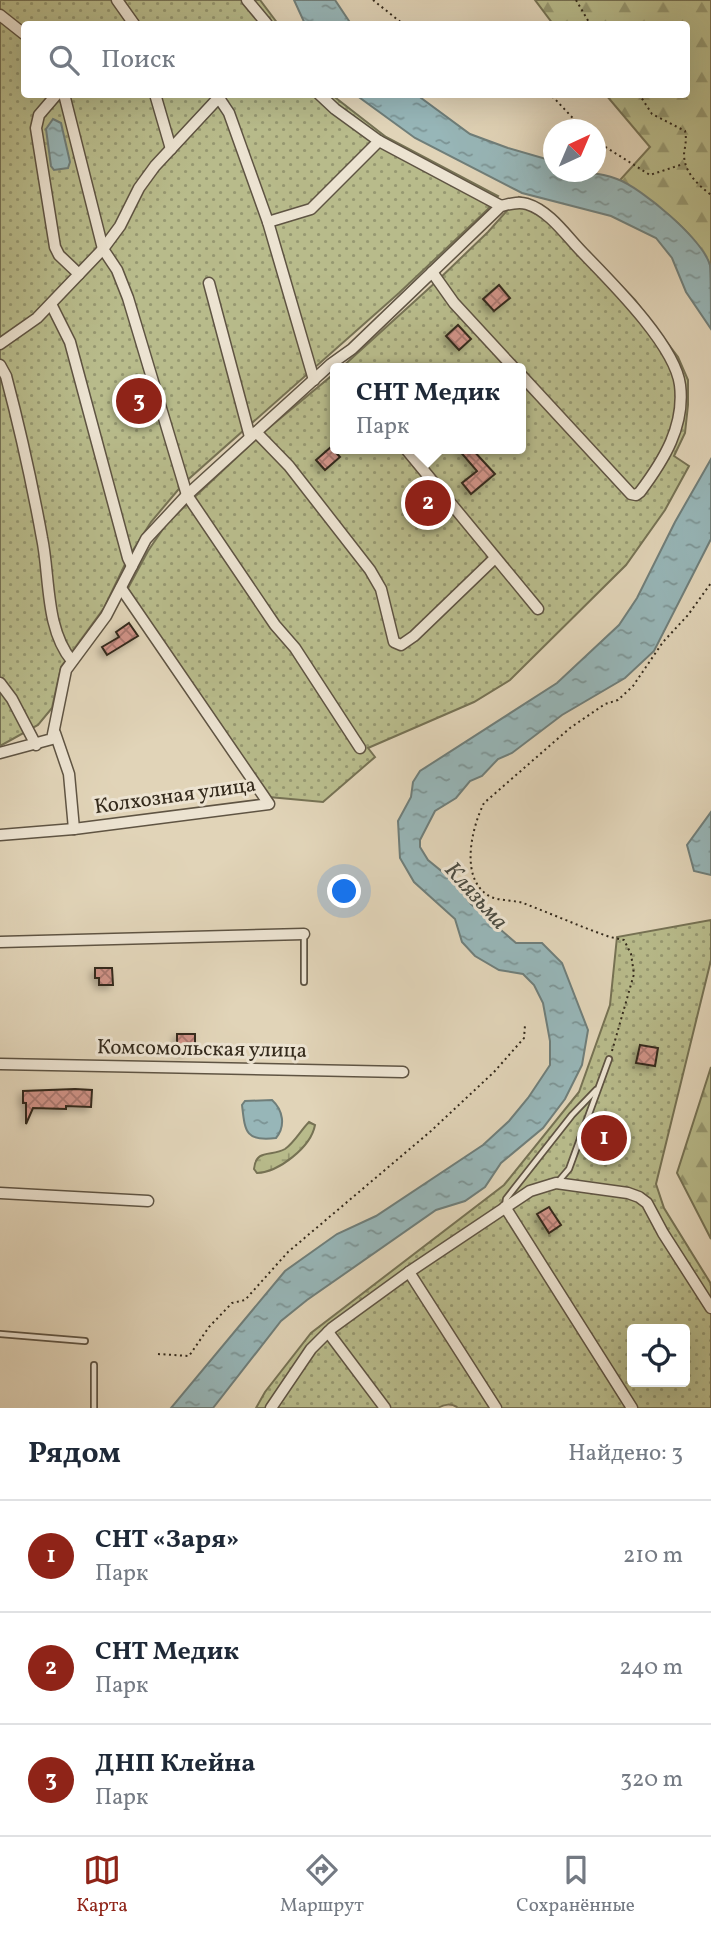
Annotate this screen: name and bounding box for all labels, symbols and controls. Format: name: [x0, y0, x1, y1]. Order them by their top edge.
search box: [21, 21, 690, 98]
icon: search: [45, 41, 83, 79]
text: Поиск: [101, 42, 175, 78]
north arrow: [543, 119, 606, 182]
popup: [330, 363, 526, 454]
pin: 3: [116, 375, 162, 427]
text: СНТ Медик: [356, 375, 500, 411]
text: Парк: [356, 411, 409, 443]
pin: 2: [405, 477, 451, 529]
street label: Колхозная улица: [92, 771, 258, 822]
water label: Клязьма: [436, 855, 515, 937]
your location: [327, 874, 361, 908]
street label: Комсомольская улица: [97, 1033, 307, 1066]
pin: 1: [581, 1112, 627, 1164]
map controls: [627, 1324, 690, 1387]
button: locate: [627, 1324, 690, 1387]
text: Рядом: [28, 1433, 121, 1475]
text: Найдено: 3: [568, 1438, 683, 1470]
text: СНТ «Заря»: [95, 1522, 239, 1558]
text: 1: [46, 1540, 56, 1572]
text: 210 m: [623, 1540, 683, 1572]
text: Парк: [95, 1558, 148, 1590]
text: СНТ Медик: [95, 1634, 239, 1670]
text: 2: [45, 1652, 57, 1684]
text: 240 m: [619, 1652, 683, 1684]
text: Парк: [95, 1670, 148, 1702]
text: ДНП Клейна: [95, 1746, 255, 1782]
text: 3: [45, 1764, 57, 1796]
text: 320 m: [620, 1764, 683, 1796]
text: Парк: [95, 1782, 148, 1814]
tab: Карта: [76, 1851, 128, 1919]
tab: Маршрут: [280, 1851, 364, 1919]
tab: Сохранённые: [516, 1851, 635, 1919]

